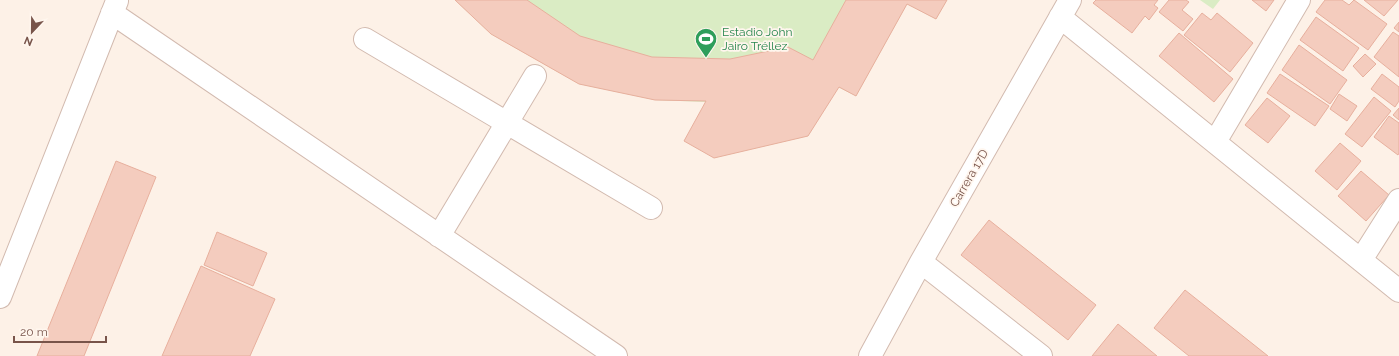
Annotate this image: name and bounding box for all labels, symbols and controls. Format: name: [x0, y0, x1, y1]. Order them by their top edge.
north arrow: [12, 12, 52, 52]
place label: Estadio John Jairo Tréllez: [722, 25, 792, 53]
sports icon: Estadio John Jairo Tréllez: [693, 26, 719, 59]
text: N: [22, 33, 35, 48]
street label: Carrera 17D: [947, 146, 991, 209]
scale bar: [14, 318, 106, 344]
text: 20 m: [20, 325, 48, 339]

